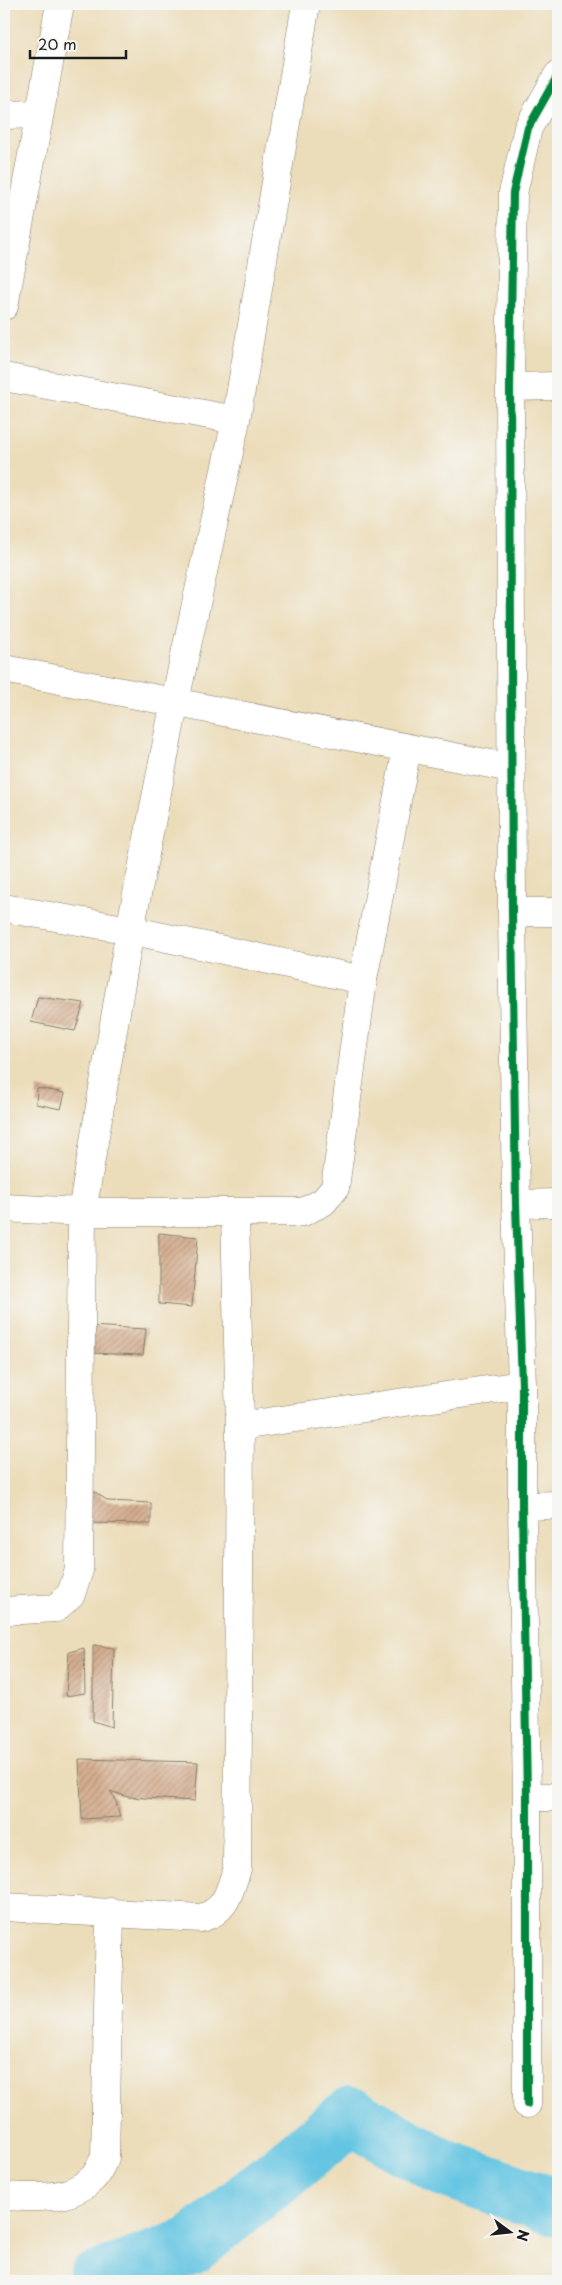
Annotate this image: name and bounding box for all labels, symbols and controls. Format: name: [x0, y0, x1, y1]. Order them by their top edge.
scale bar: [30, 28, 126, 60]
text: 20 m: [38, 32, 77, 55]
north arrow: [484, 2208, 534, 2258]
text: N: [511, 2227, 535, 2244]

